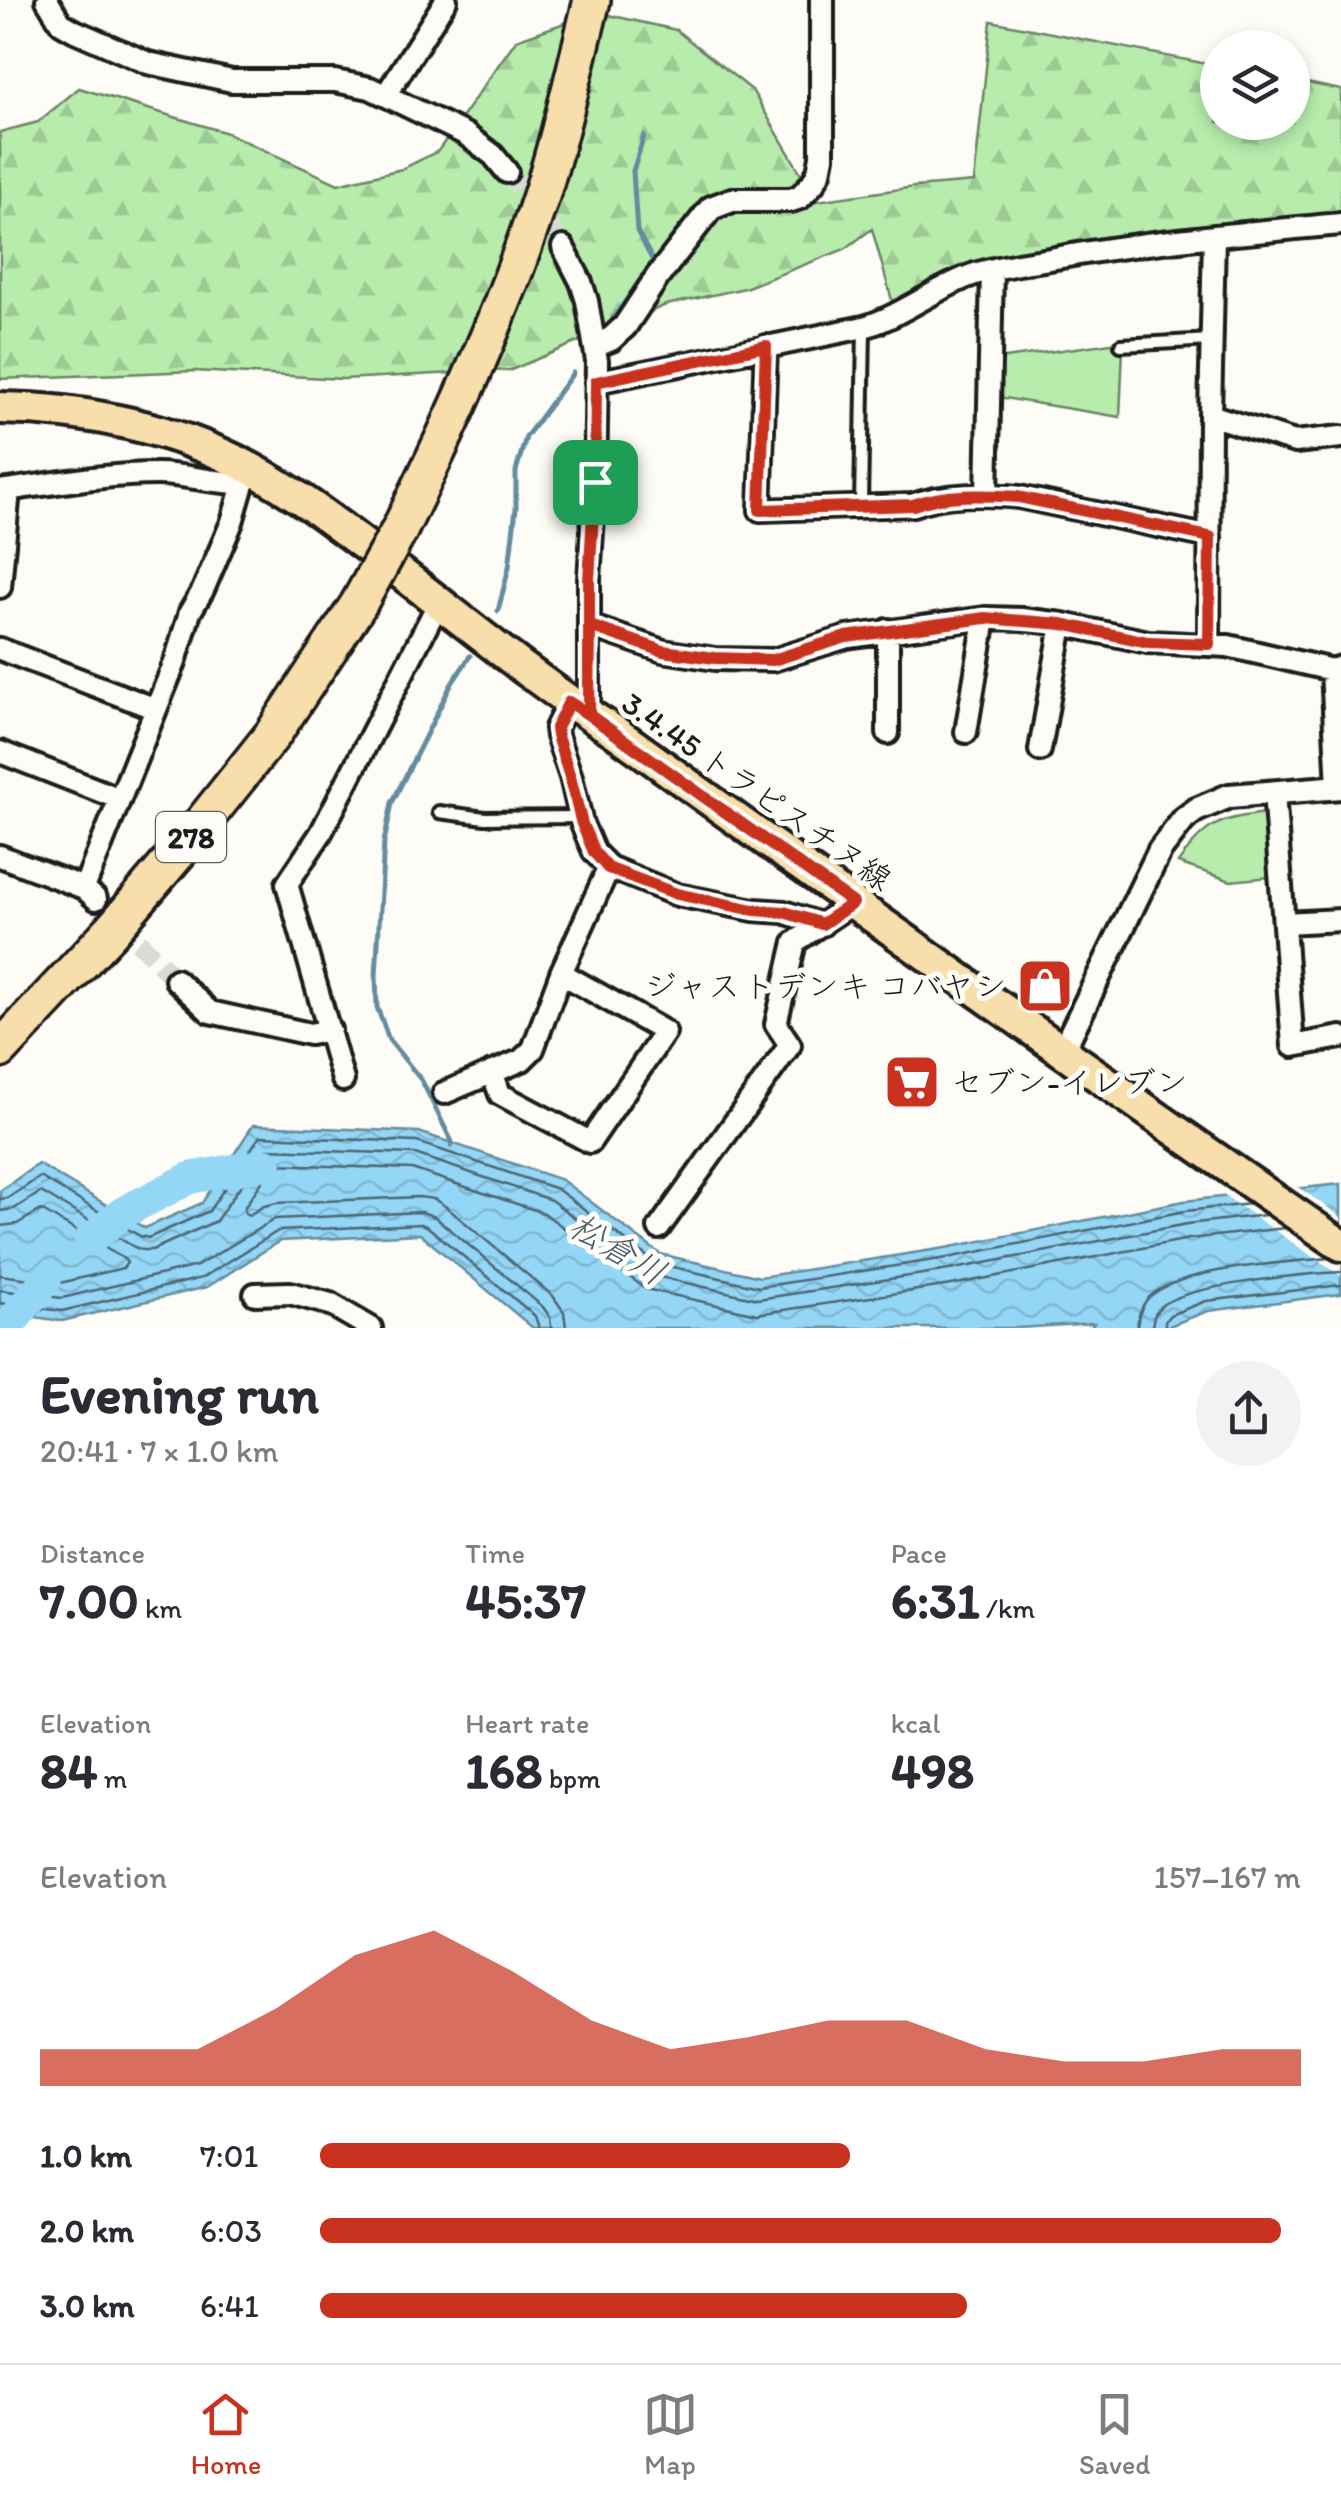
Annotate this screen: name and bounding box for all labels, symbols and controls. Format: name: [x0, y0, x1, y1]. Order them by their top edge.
map controls: [1200, 30, 1310, 140]
button: layers: [1200, 30, 1310, 140]
pin: [553, 440, 638, 525]
icon: arrive: [568, 455, 623, 510]
street label: 3.4.45 トラピスチヌ線: [615, 684, 899, 898]
road number: 278: [156, 812, 226, 862]
shop icon: ジャストデンキ コバヤシ: [1015, 956, 1075, 1016]
place label: ジャストデンキ コバヤシ: [644, 967, 1006, 1005]
supermarket icon: セブン-イレブン: [882, 1052, 942, 1112]
place label: セブン-イレブン: [951, 1063, 1188, 1101]
water label: 松倉川: [562, 1204, 674, 1294]
text: Evening run: [40, 1361, 319, 1427]
button: share: [1196, 1361, 1301, 1466]
text: 20:41 · 7 × 1.0 km: [40, 1432, 278, 1470]
text: Distance: [40, 1536, 145, 1570]
text: Time: [465, 1536, 525, 1570]
text: Pace: [891, 1536, 947, 1570]
text: 7.00: [40, 1570, 139, 1631]
text: 45:37: [465, 1570, 586, 1631]
text: 6:31: [891, 1570, 980, 1631]
text: km: [139, 1591, 182, 1625]
text: /km: [980, 1591, 1035, 1625]
text: Elevation: [40, 1706, 151, 1740]
text: Heart rate: [465, 1706, 589, 1740]
text: kcal: [891, 1706, 940, 1740]
text: 84: [40, 1740, 97, 1801]
text: 168: [465, 1740, 542, 1801]
text: 498: [891, 1740, 974, 1801]
text: m: [97, 1761, 127, 1795]
text: bpm: [542, 1761, 601, 1795]
text: Elevation: [40, 1858, 167, 1896]
text: 157–167 m: [1154, 1858, 1301, 1896]
text: 1.0 km: [40, 2137, 132, 2175]
text: 7:01: [200, 2137, 258, 2175]
text: 2.0 km: [40, 2212, 134, 2250]
text: 6:03: [200, 2212, 262, 2250]
text: 3.0 km: [40, 2287, 135, 2325]
text: 6:41: [200, 2287, 259, 2325]
tab: Home: [191, 2387, 261, 2481]
tab: Map: [643, 2387, 698, 2481]
tab: Saved: [1079, 2387, 1150, 2481]

